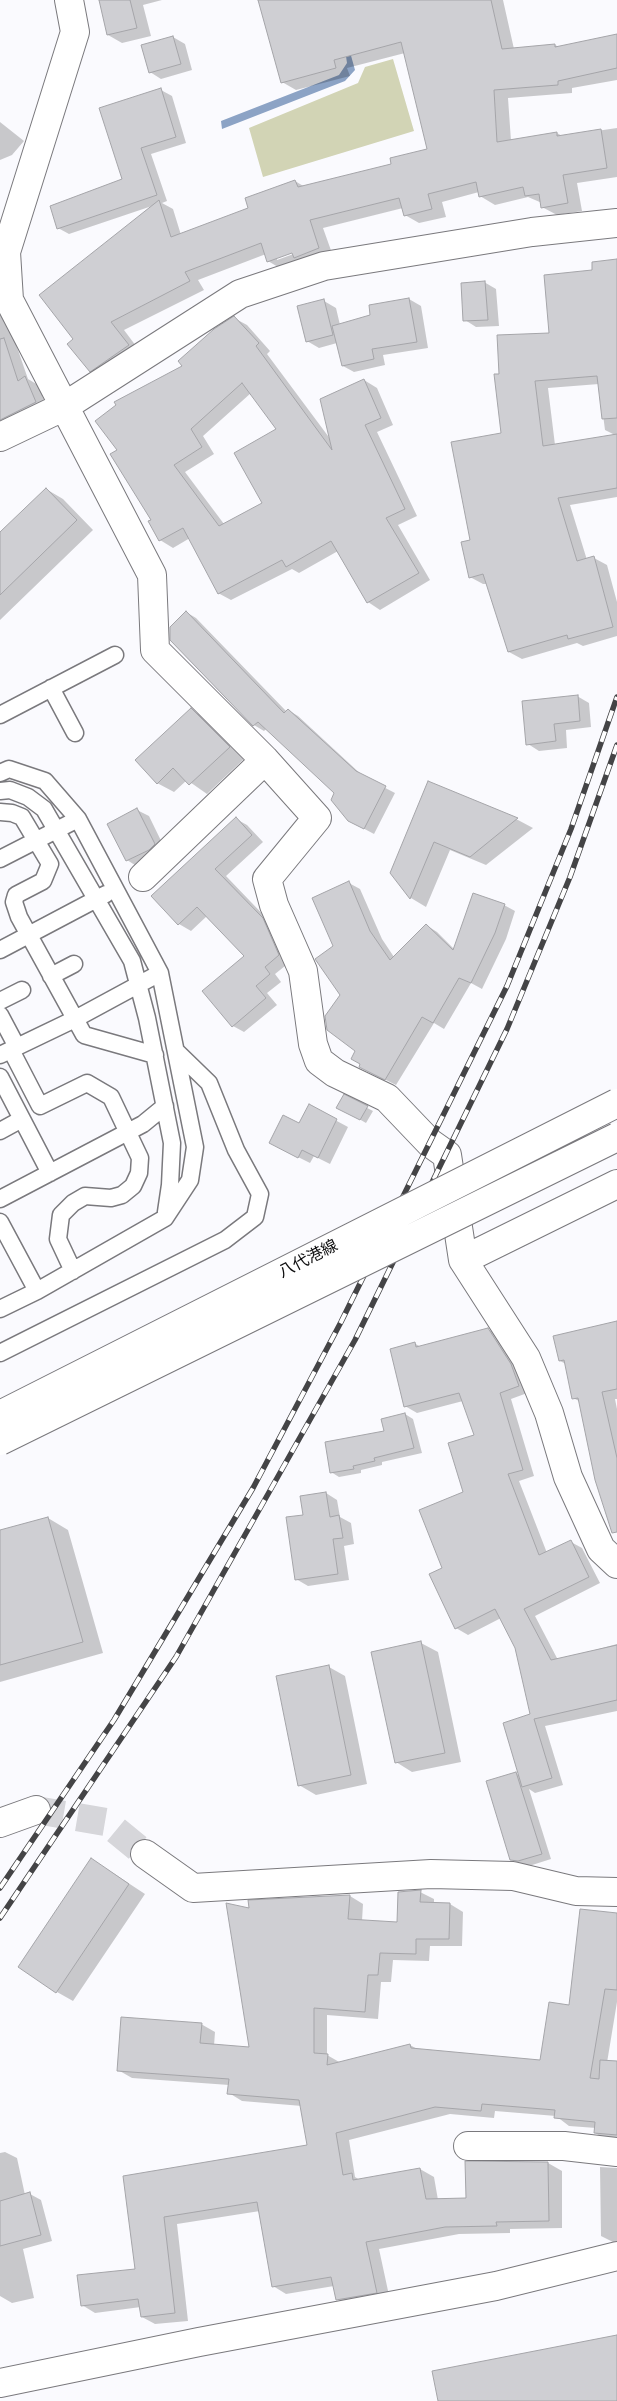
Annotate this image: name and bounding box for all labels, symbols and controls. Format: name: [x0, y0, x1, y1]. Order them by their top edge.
street label: 八代港線: [275, 1236, 341, 1282]

